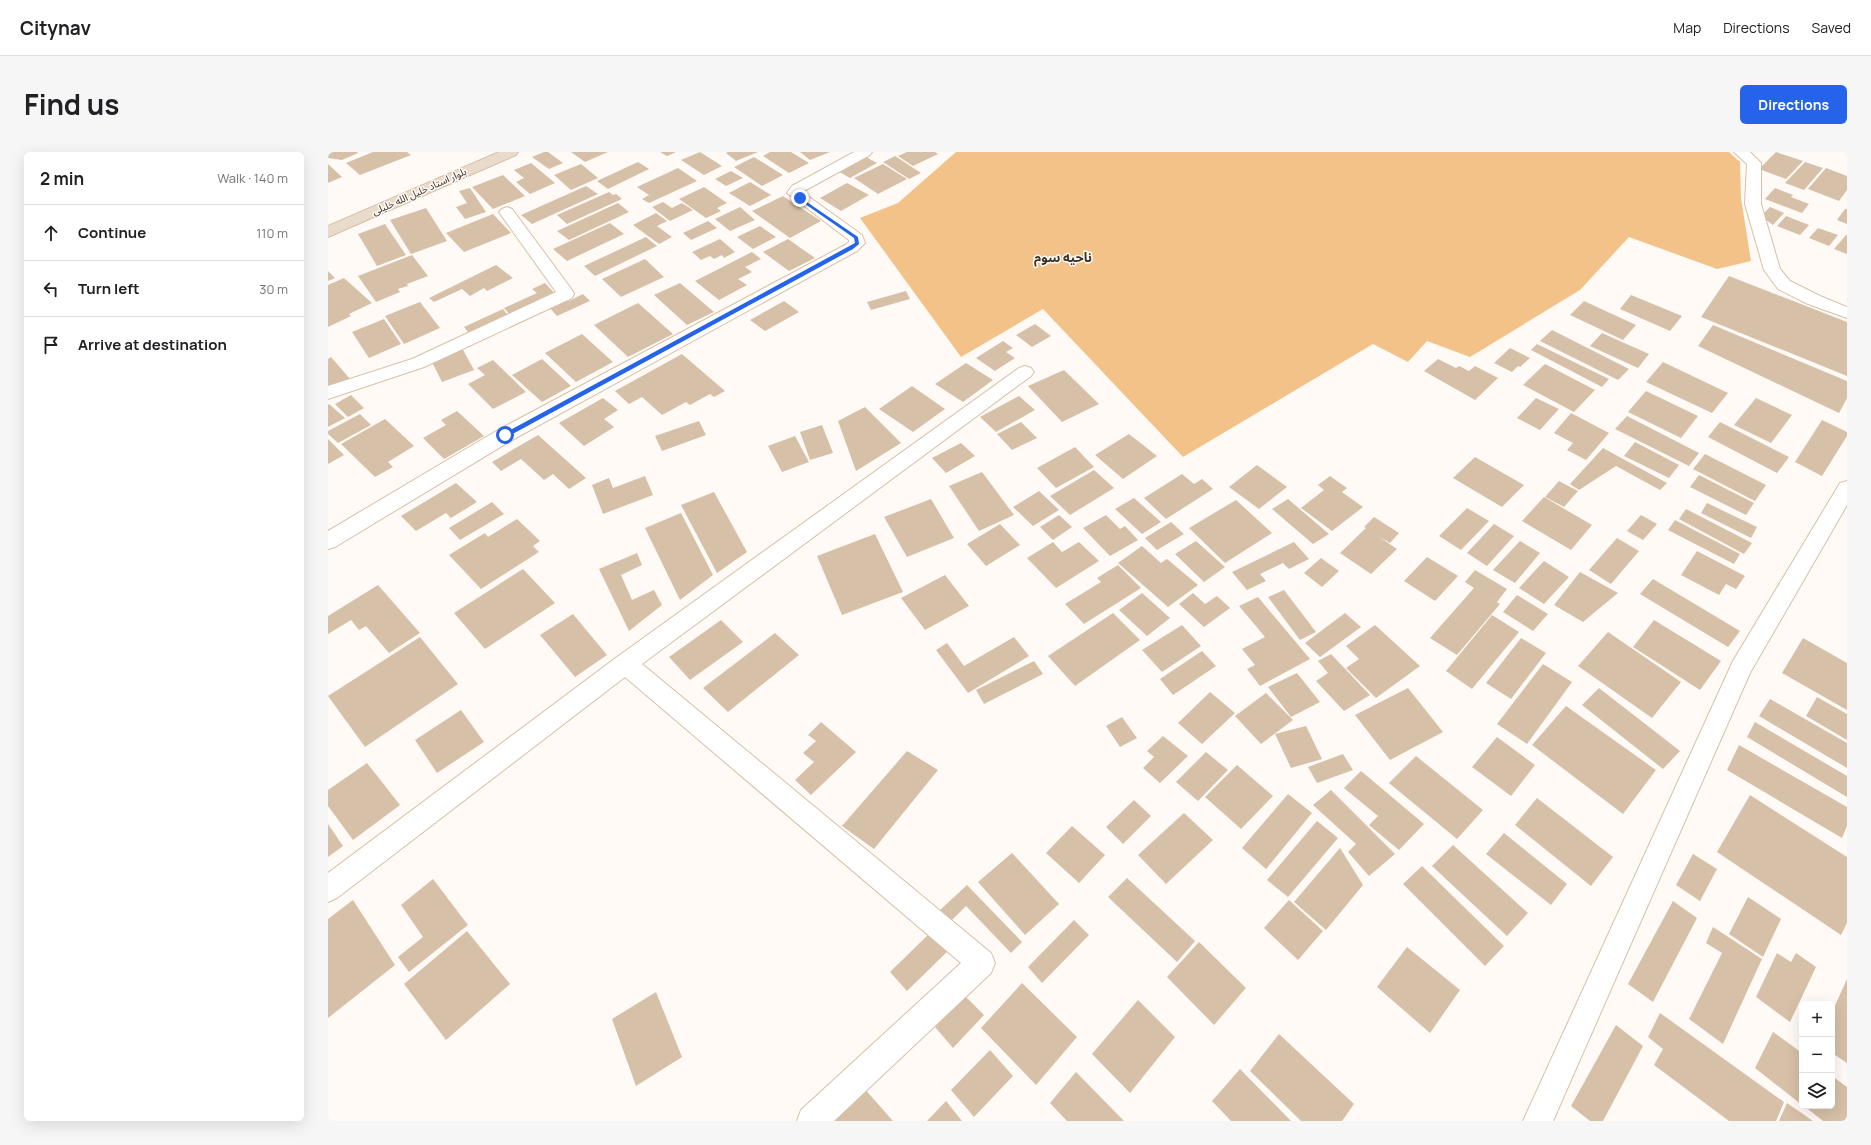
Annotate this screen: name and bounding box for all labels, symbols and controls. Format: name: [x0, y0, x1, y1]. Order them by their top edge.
text: Citynav: [20, 15, 91, 41]
text: Map: [1673, 18, 1701, 37]
text: Directions: [1723, 18, 1790, 37]
text: Saved: [1812, 18, 1851, 37]
text: Find us: [24, 85, 119, 123]
button: Directions: [1740, 85, 1847, 124]
street label: بلوار استاد خلیل الله خلیلی: [370, 164, 469, 218]
text: 2 min: [40, 167, 84, 190]
text: Walk · 140 m: [217, 169, 288, 187]
route end: [791, 189, 809, 207]
icon: ahead: [40, 222, 62, 244]
text: Continue: [78, 222, 146, 243]
text: 110 m: [256, 224, 288, 242]
district label: ناحیه سوم: [1034, 248, 1092, 267]
icon: left: [40, 278, 62, 300]
text: Turn left: [78, 278, 140, 299]
text: 30 m: [259, 280, 288, 298]
icon: arrive: [40, 334, 62, 356]
text: Arrive at destination: [78, 334, 227, 355]
route start: [496, 426, 514, 444]
map controls: [1799, 1001, 1835, 1109]
button: +: [1799, 1001, 1835, 1037]
button: −: [1799, 1037, 1835, 1073]
button: layers: [1799, 1073, 1835, 1109]

